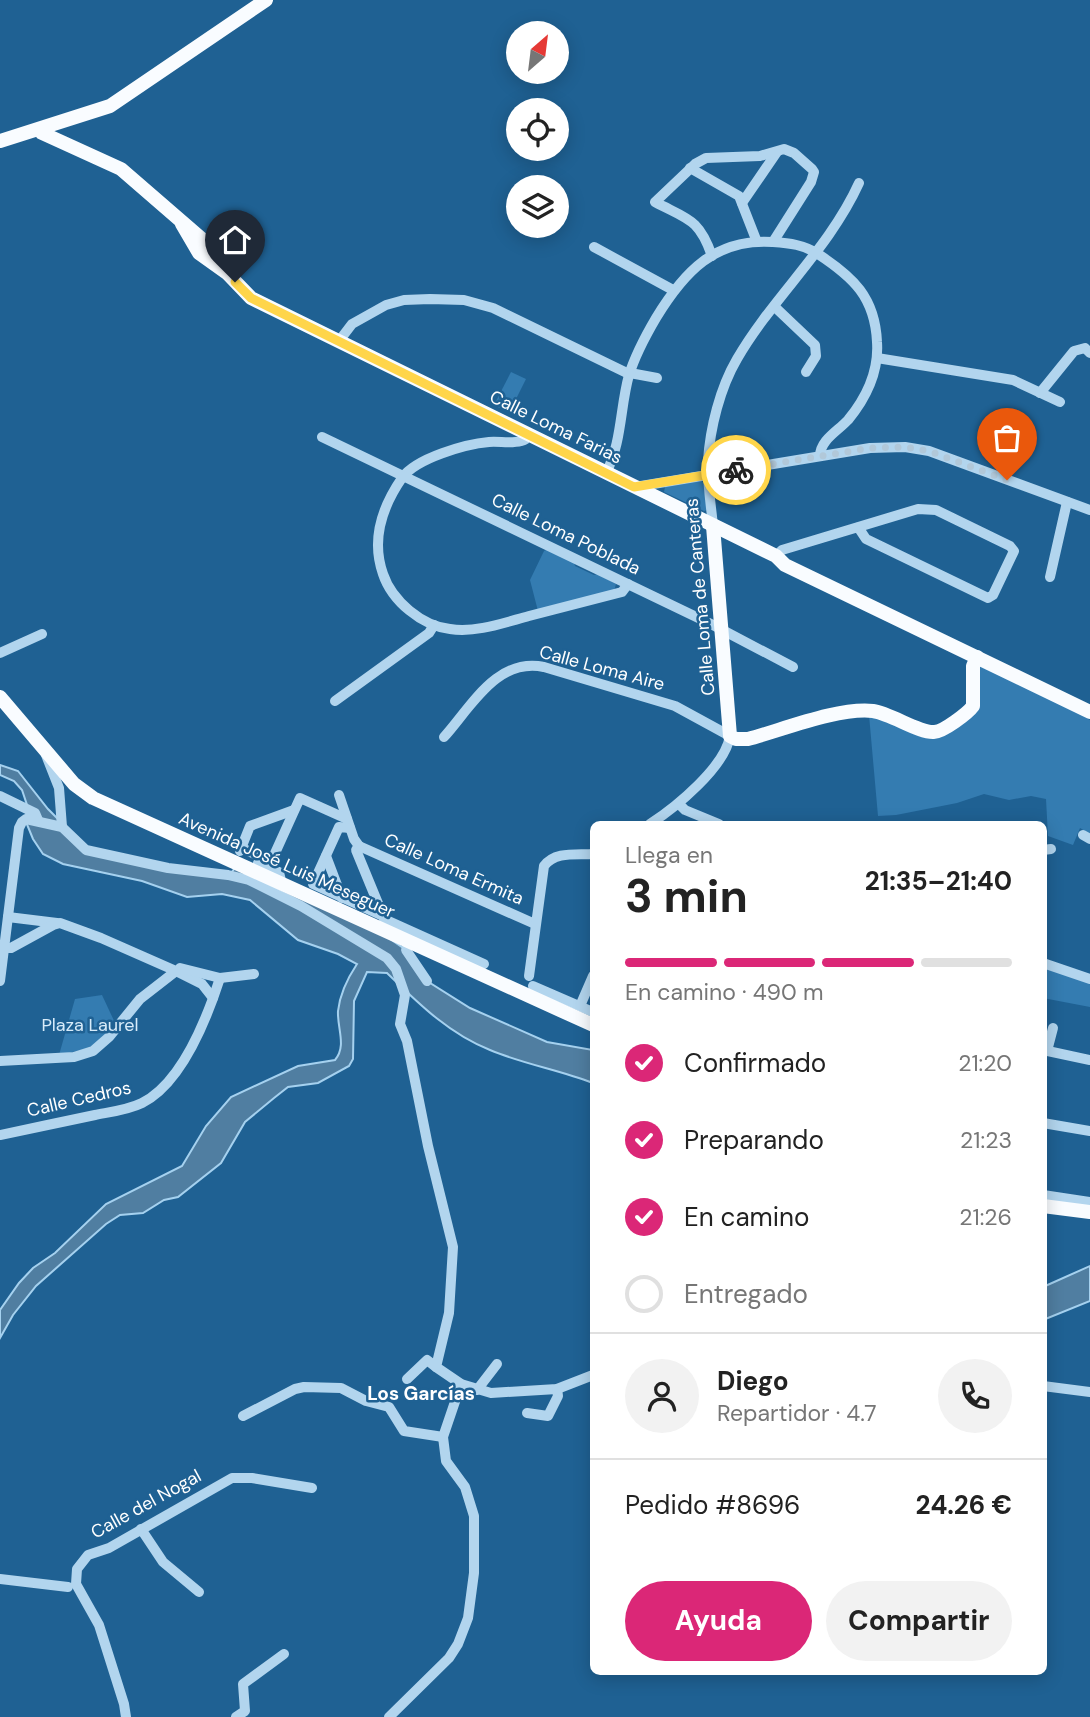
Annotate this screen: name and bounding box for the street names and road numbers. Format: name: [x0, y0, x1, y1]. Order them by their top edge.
street label: Calle Loma Farias: [486, 384, 626, 470]
street label: Calle Loma Poblada: [488, 488, 644, 580]
street label: Calle Loma de Canteras: [679, 497, 721, 697]
street label: Calle Loma Aire: [537, 640, 667, 696]
street label: Avenida José Luis Meseguer: [175, 806, 399, 924]
street label: Calle Loma Ermita: [381, 827, 527, 911]
street label: Calle Cedros: [25, 1075, 133, 1123]
street label: Calle del Nogal: [87, 1464, 205, 1544]

